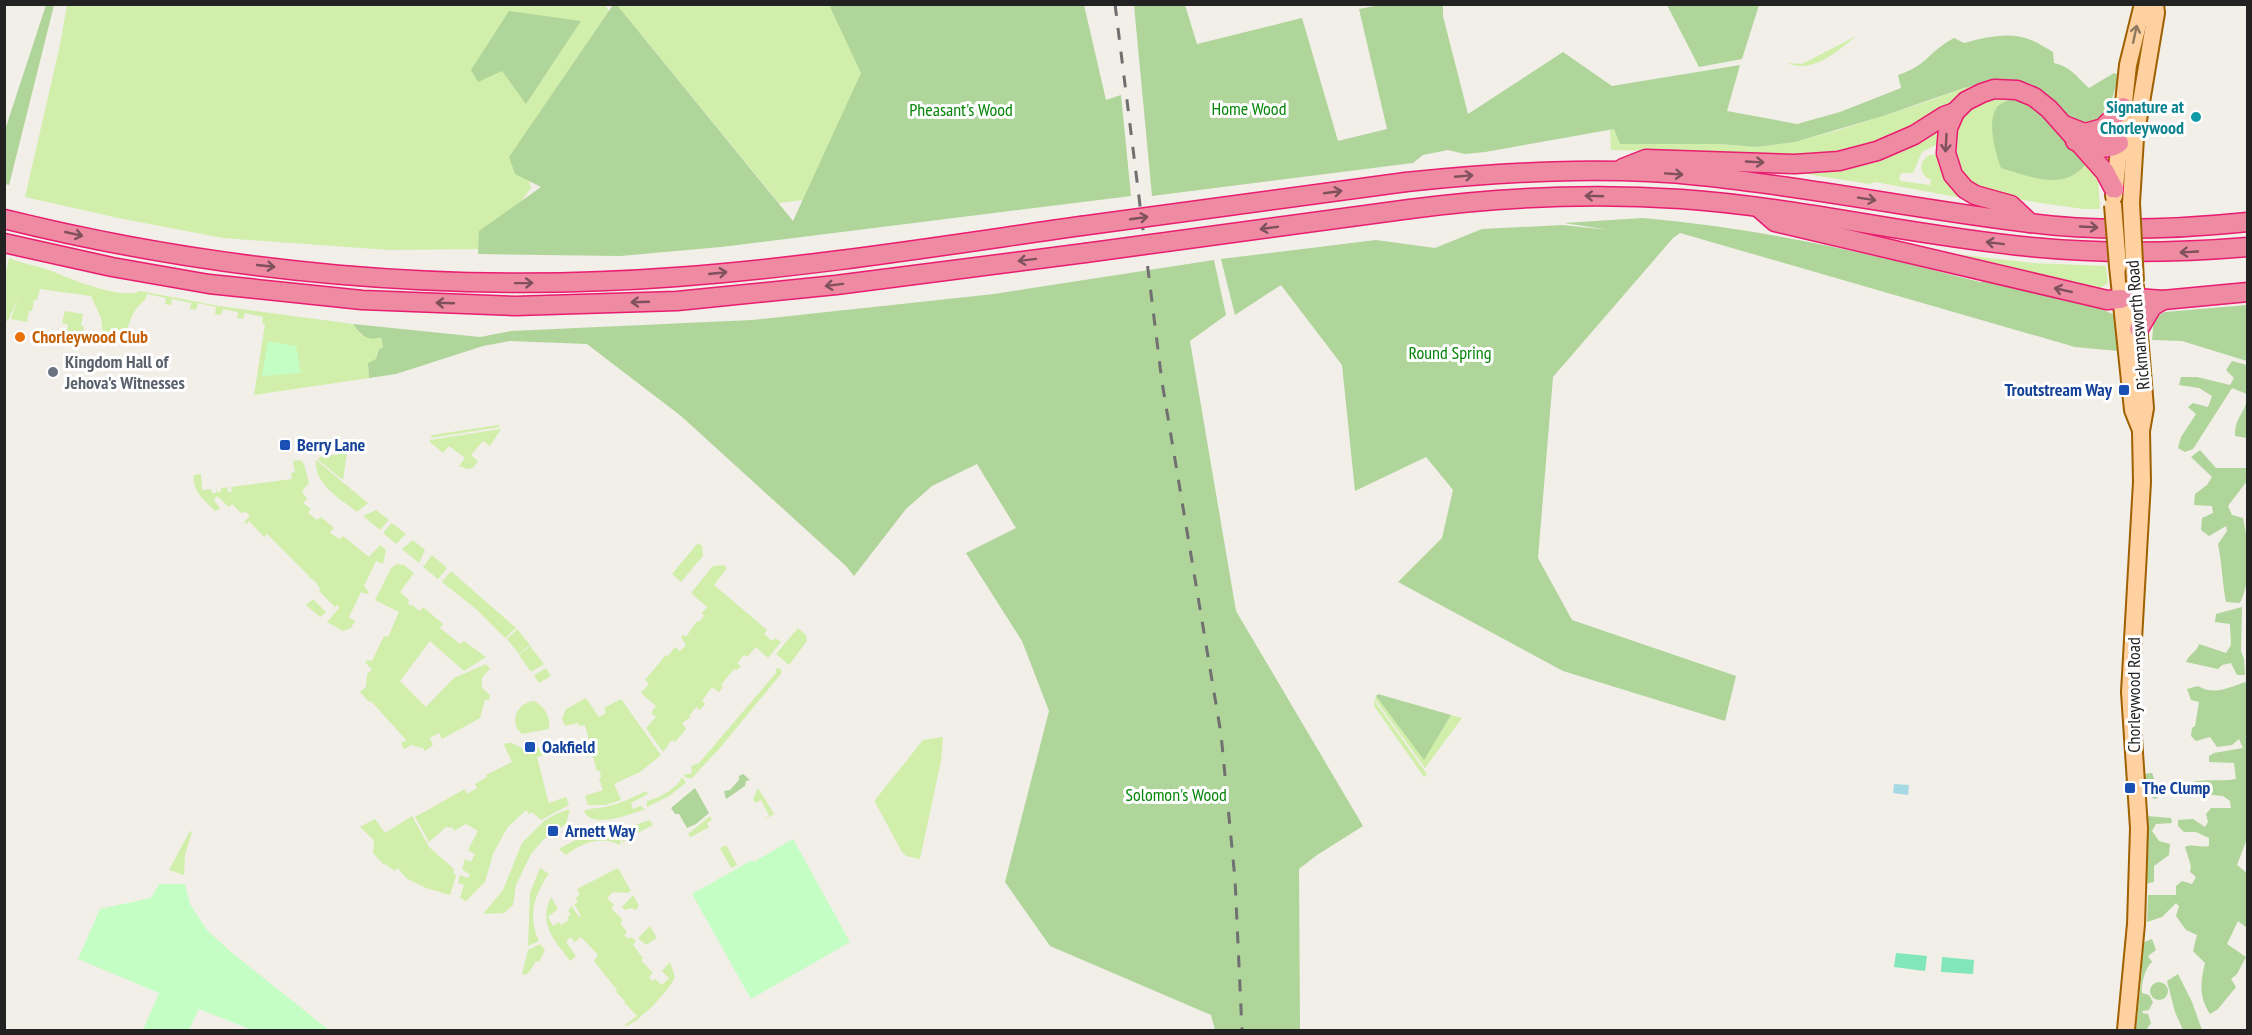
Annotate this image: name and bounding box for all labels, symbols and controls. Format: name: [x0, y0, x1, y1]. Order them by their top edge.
one-way arrow: [2129, 25, 2141, 44]
place label: Signature at Chorleywood: [2100, 95, 2185, 139]
park label: Home Wood: [1212, 97, 1286, 120]
park label: Pheasant's Wood: [909, 98, 1013, 121]
marker: Signature at Chorleywood: [2189, 110, 2203, 124]
one-way arrow: [1941, 133, 1952, 153]
one-way arrow: [1745, 157, 1765, 168]
one-way arrow: [1663, 169, 1683, 180]
one-way arrow: [1454, 170, 1474, 181]
one-way arrow: [1322, 186, 1342, 197]
one-way arrow: [1585, 190, 1605, 201]
one-way arrow: [1857, 194, 1876, 205]
one-way arrow: [1129, 212, 1149, 223]
one-way arrow: [2078, 221, 2098, 232]
one-way arrow: [1259, 223, 1279, 234]
one-way arrow: [64, 229, 83, 241]
one-way arrow: [1985, 237, 2005, 248]
one-way arrow: [2180, 246, 2200, 257]
one-way arrow: [1018, 255, 1038, 266]
street label: Rickmansworth Road: [2120, 259, 2155, 391]
one-way arrow: [256, 261, 276, 272]
one-way arrow: [708, 267, 728, 278]
one-way arrow: [513, 277, 533, 288]
one-way arrow: [824, 280, 844, 291]
one-way arrow: [2054, 283, 2073, 295]
one-way arrow: [630, 297, 650, 308]
one-way arrow: [435, 298, 455, 309]
place label: Chorleywood Club: [32, 325, 148, 348]
marker: Chorleywood Club: [13, 330, 27, 344]
park label: Round Spring: [1408, 341, 1492, 364]
place label: Kingdom Hall of Jehova's Witnesses: [64, 350, 185, 394]
marker: Kingdom Hall of Jehova's Witnesses: [46, 365, 60, 379]
place label: Troutstream Way: [2004, 378, 2113, 401]
marker: Troutstream Way: [2117, 383, 2131, 397]
place label: Berry Lane: [297, 433, 366, 456]
marker: Berry Lane: [278, 438, 292, 452]
street label: Chorleywood Road: [2122, 637, 2145, 753]
place label: Oakfield: [542, 735, 595, 758]
marker: Oakfield: [523, 740, 537, 754]
place label: The Clump: [2142, 776, 2210, 799]
marker: The Clump: [2123, 781, 2137, 795]
park label: Solomon's Wood: [1125, 783, 1227, 806]
place label: Arnett Way: [564, 819, 636, 842]
marker: Arnett Way: [546, 824, 560, 838]

